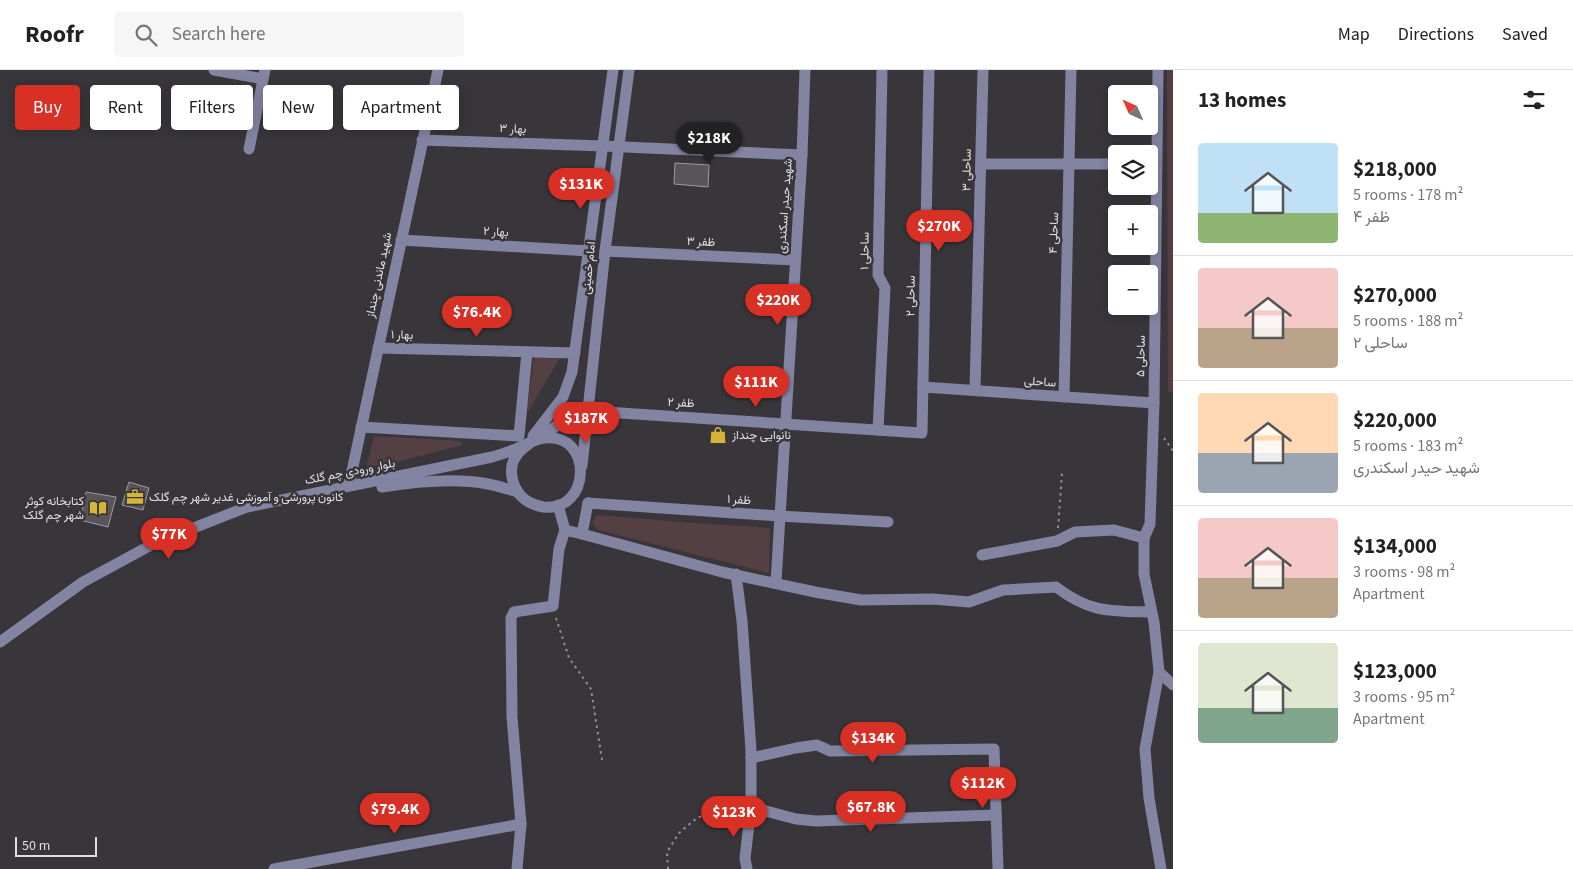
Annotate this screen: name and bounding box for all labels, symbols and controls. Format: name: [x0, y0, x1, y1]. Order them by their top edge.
search box: [114, 12, 464, 57]
text: Roofr: [25, 17, 84, 52]
icon: search: [132, 21, 160, 49]
text: Search here: [172, 21, 265, 48]
text: Map: [1338, 22, 1370, 47]
text: Directions: [1398, 22, 1474, 47]
text: Saved: [1502, 22, 1548, 47]
chip: Buy: [15, 85, 80, 130]
chip: Rent: [90, 85, 161, 130]
chip: Filters: [171, 85, 253, 130]
chip: New: [263, 85, 333, 130]
chip: Apartment: [343, 85, 459, 130]
north arrow: [1108, 85, 1158, 135]
map controls: [1108, 85, 1158, 315]
text: 13 homes: [1198, 85, 1286, 115]
icon: filters: [1520, 86, 1548, 114]
street label: بهار ۳: [499, 120, 527, 138]
pin: $218K: [674, 122, 744, 164]
text: $218K: [687, 127, 731, 149]
button: layers: [1108, 145, 1158, 195]
street label: ساحلی ۳: [958, 149, 976, 191]
text: $218,000: [1353, 154, 1437, 184]
street label: شهید حیدر اسکندری: [773, 158, 797, 254]
icon: home: [1238, 163, 1298, 223]
pin: $131K: [546, 168, 616, 210]
text: $131K: [559, 173, 603, 195]
text: 5 rooms · 178 m²: [1353, 184, 1463, 206]
button: +: [1108, 205, 1158, 255]
text: ظفر ۴: [1353, 206, 1390, 228]
pin: $270K: [904, 210, 974, 252]
street label: ساحلی ۴: [1045, 212, 1063, 254]
text: $270K: [917, 215, 961, 237]
street label: بهار ۲: [483, 223, 509, 241]
street label: شهید ماندنی چنداز: [361, 231, 396, 320]
street label: ساحلی ۱: [856, 232, 874, 270]
street label: ظفر ۳: [686, 233, 716, 251]
street label: امام خمینی: [578, 241, 600, 295]
button: −: [1108, 265, 1158, 315]
street label: ساحلی ۲: [902, 275, 920, 317]
text: $270,000: [1353, 280, 1437, 310]
pin: $220K: [743, 284, 813, 326]
icon: home: [1238, 288, 1298, 348]
text: $220K: [756, 289, 800, 311]
pin: $76.4K: [436, 296, 518, 338]
text: $76.4K: [453, 301, 501, 323]
text: 5 rooms · 188 m²: [1353, 310, 1463, 332]
street label: بهار ۱: [391, 326, 413, 344]
text: ساحلی ۲: [1353, 332, 1408, 354]
street label: ساحلی ۵: [1132, 335, 1150, 377]
pin: $111K: [721, 366, 791, 408]
text: $111K: [734, 371, 778, 393]
street label: ساحلی: [1023, 372, 1057, 392]
street label: ظفر ۲: [667, 394, 695, 412]
pin: $187K: [551, 402, 621, 444]
text: $220,000: [1353, 405, 1437, 435]
text: $187K: [564, 407, 608, 429]
icon: home: [1238, 413, 1298, 473]
shop icon: نانوایی چنداز: [708, 425, 728, 445]
place label: نانوایی چنداز: [731, 427, 791, 444]
text: 5 rooms · 183 m²: [1353, 435, 1463, 457]
street label: بلوار ورودی چم گلک: [303, 455, 397, 489]
text: شهید حیدر اسکندری: [1353, 457, 1480, 479]
office icon: کانون پرورشی و آموزشی غدیر شهر چم گلک: [125, 487, 145, 507]
place label: کانون پرورشی و آموزشی غدیر شهر چم گلک: [149, 489, 343, 506]
street label: ظفر ۱: [726, 491, 752, 509]
place label: کتابخانه کوثر شهر چم گلک: [23, 493, 84, 524]
library icon: کتابخانه کوثر شهر چم گلک: [88, 498, 108, 518]
pin: $77K: [139, 518, 199, 560]
text: $77K: [151, 523, 187, 545]
text: $134,000: [1353, 531, 1437, 561]
icon: home: [1238, 538, 1298, 598]
text: 3 rooms · 98 m²: [1353, 561, 1455, 583]
text: Apartment: [1353, 583, 1425, 605]
text: $123,000: [1353, 656, 1437, 686]
icon: home: [1238, 663, 1298, 723]
text: 3 rooms · 95 m²: [1353, 686, 1455, 708]
text: Apartment: [1353, 708, 1425, 730]
pin: $134K: [838, 722, 908, 764]
text: $134K: [851, 727, 895, 749]
pin: $112K: [948, 766, 1018, 809]
text: $112K: [961, 772, 1005, 794]
pin: $67.8K: [830, 790, 912, 833]
pin: $79.4K: [354, 792, 436, 835]
pin: $123K: [699, 796, 769, 838]
text: $67.8K: [847, 796, 895, 818]
text: $79.4K: [371, 798, 419, 820]
text: $123K: [712, 801, 756, 823]
scale bar: [15, 834, 98, 857]
text: 50 m: [22, 836, 50, 856]

